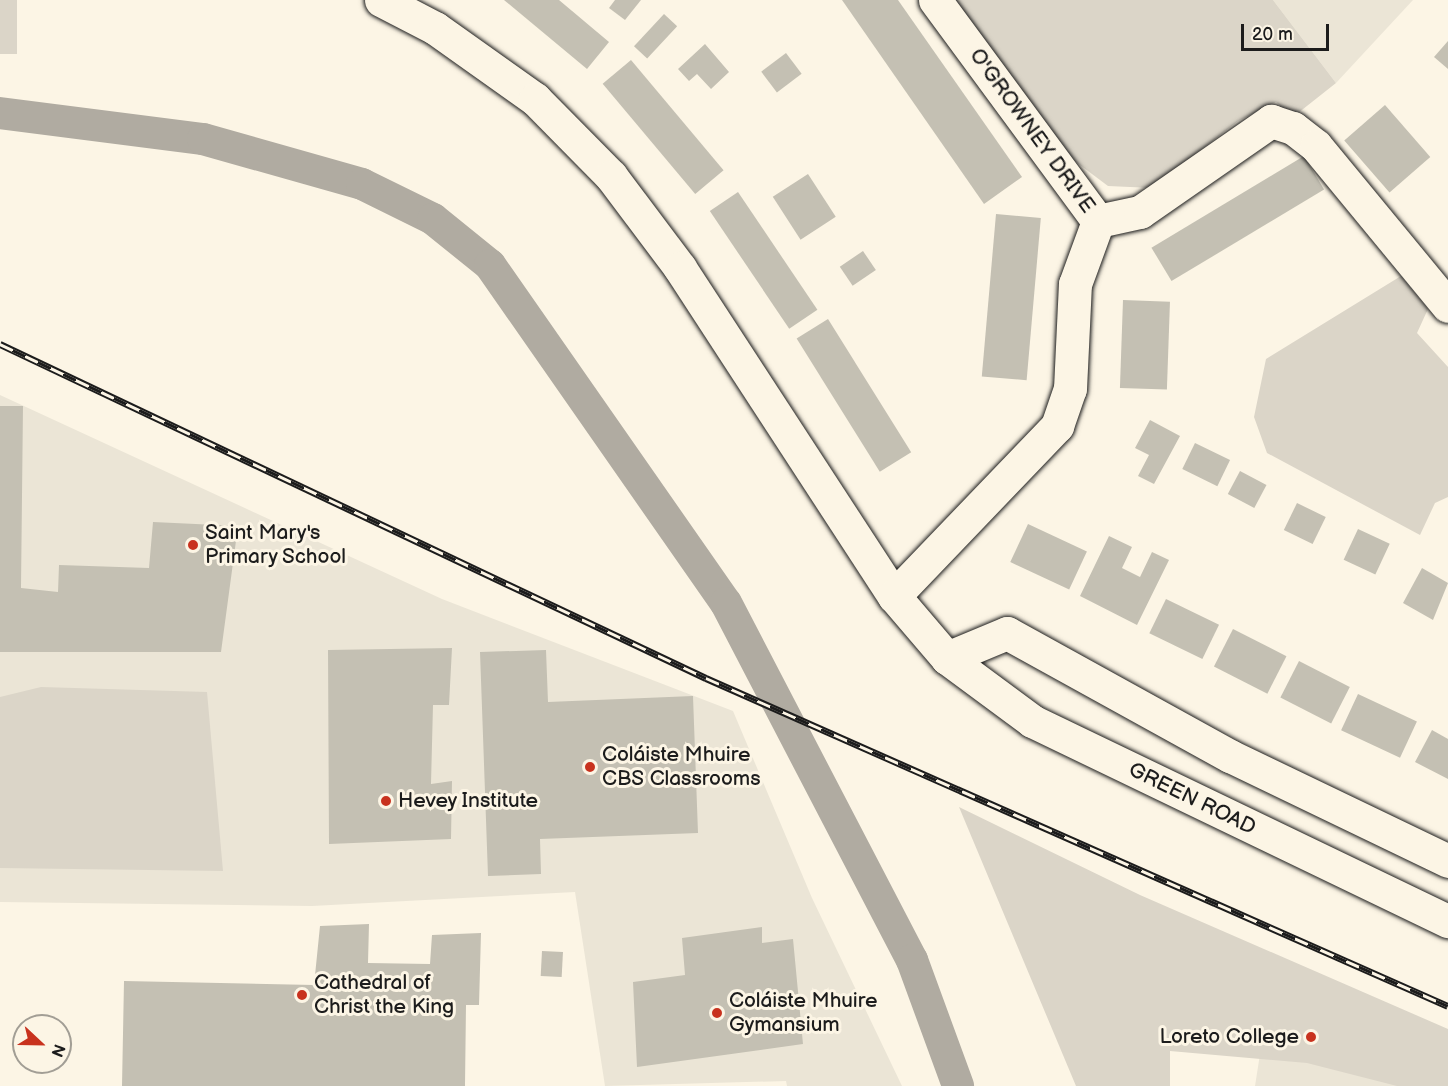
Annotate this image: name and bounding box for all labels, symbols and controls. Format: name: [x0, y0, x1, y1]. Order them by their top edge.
scale bar: [1244, 12, 1332, 50]
text: 20 m: [1252, 24, 1293, 45]
street label: O'GROWNEY DRIVE: [964, 44, 1100, 218]
place label: Saint Mary's Primary School: [205, 520, 348, 570]
marker: Saint Mary's Primary School: [186, 538, 200, 552]
place label: Coláiste Mhuire CBS Classrooms: [602, 742, 761, 792]
street label: GREEN ROAD: [1124, 757, 1260, 841]
marker: Coláiste Mhuire CBS Classrooms: [583, 760, 597, 774]
place label: Hevey Institute: [398, 788, 539, 814]
marker: Hevey Institute: [379, 794, 393, 808]
place label: Cathedral of Christ the King: [314, 970, 454, 1020]
marker: Cathedral of Christ the King: [295, 988, 309, 1002]
place label: Coláiste Mhuire Gymansium: [729, 988, 877, 1038]
marker: Coláiste Mhuire Gymansium: [710, 1006, 724, 1020]
north arrow: [12, 1014, 72, 1074]
place label: Loreto College: [1159, 1024, 1299, 1050]
marker: Loreto College: [1304, 1030, 1318, 1044]
text: N: [46, 1041, 68, 1059]

